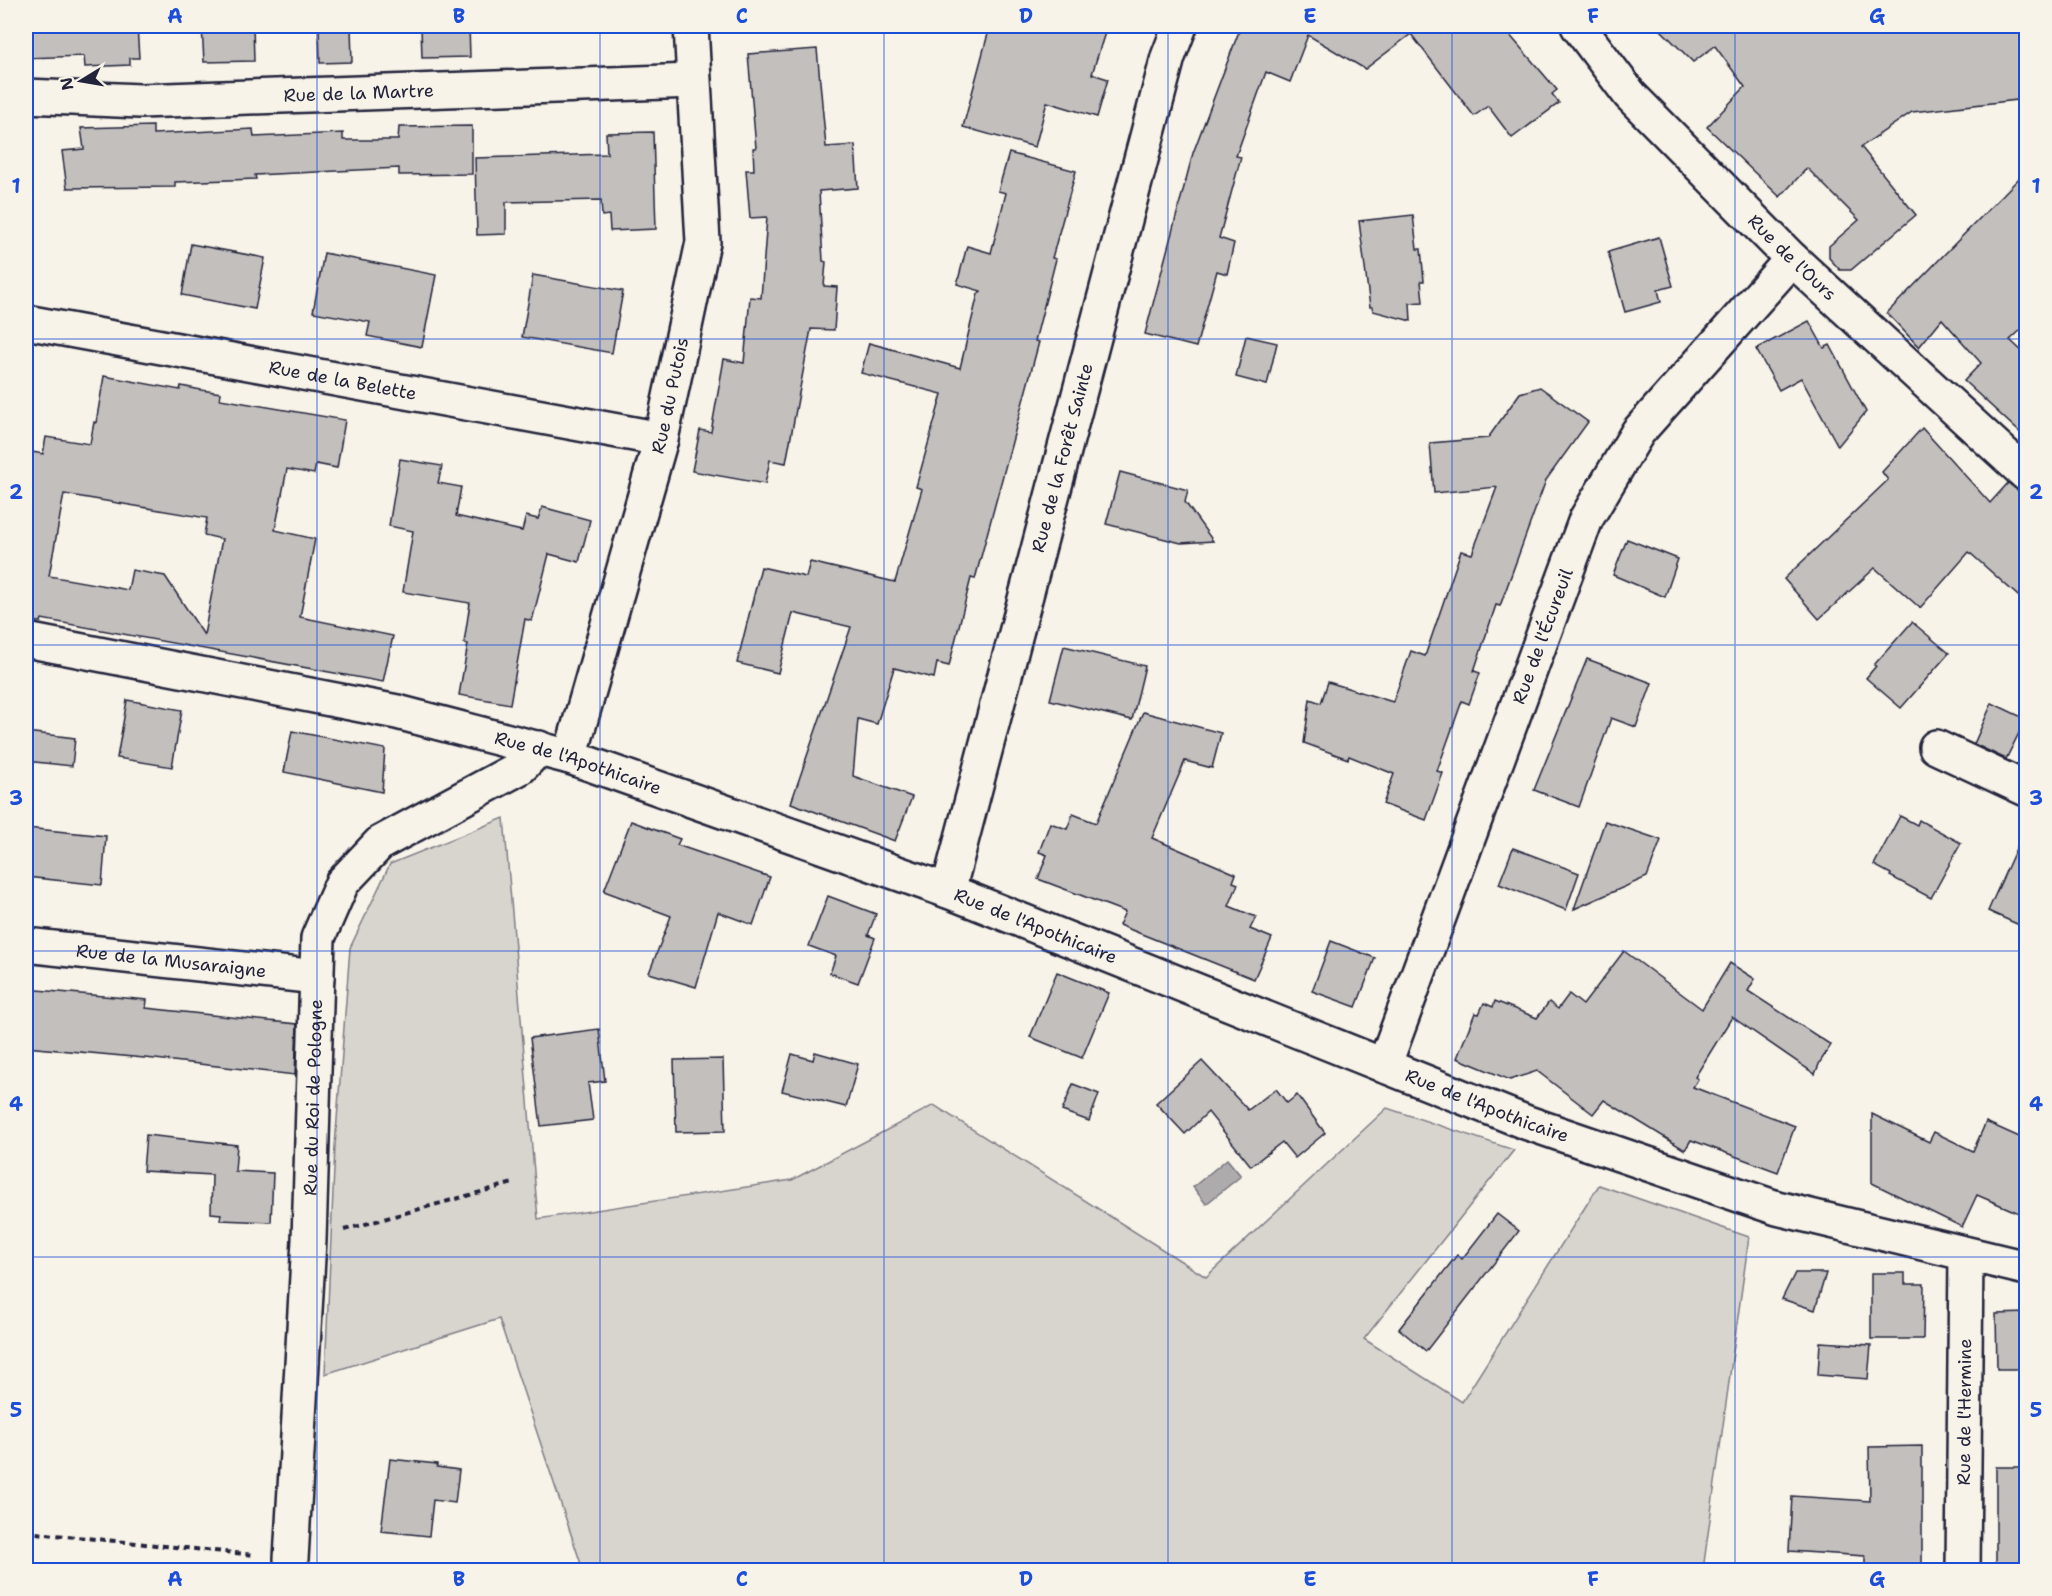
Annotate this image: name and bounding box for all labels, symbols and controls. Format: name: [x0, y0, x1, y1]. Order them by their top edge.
text: A: [167, 3, 183, 29]
text: B: [453, 3, 465, 29]
text: C: [736, 3, 748, 29]
text: D: [1019, 3, 1033, 29]
text: E: [1303, 3, 1317, 29]
text: F: [1587, 3, 1599, 29]
text: G: [1869, 3, 1885, 29]
north arrow: [51, 51, 111, 111]
text: N: [55, 76, 78, 92]
street label: Rue de la Martre: [283, 78, 434, 108]
text: 1: [11, 173, 21, 199]
text: 1: [2031, 173, 2041, 199]
street label: Rue de l'Ours: [1743, 209, 1842, 306]
street label: Rue du Putois: [645, 335, 694, 457]
street label: Rue de la Belette: [267, 355, 418, 406]
street label: Rue de la Forêt Sainte: [1026, 361, 1099, 555]
text: 2: [9, 479, 23, 505]
text: 2: [2029, 479, 2043, 505]
street label: Rue de l'Écureuil: [1507, 565, 1579, 708]
street label: Rue de l'Apothicaire: [492, 726, 665, 800]
text: 3: [9, 785, 23, 811]
text: 3: [2029, 785, 2043, 811]
street label: Rue de l'Apothicaire: [950, 883, 1121, 969]
street label: Rue de la Musaraigne: [75, 939, 268, 983]
street label: Rue du Roi de Pologne: [298, 999, 328, 1196]
street label: Rue de l'Apothicaire: [1402, 1063, 1572, 1148]
text: 4: [9, 1091, 23, 1117]
text: 4: [2029, 1091, 2043, 1117]
street label: Rue de l'Hermine: [1952, 1338, 1977, 1486]
text: 5: [10, 1397, 22, 1423]
text: 5: [2030, 1397, 2042, 1423]
text: A: [167, 1566, 183, 1592]
text: B: [453, 1566, 465, 1592]
text: C: [736, 1566, 748, 1592]
text: D: [1019, 1566, 1033, 1592]
text: E: [1303, 1566, 1317, 1592]
text: F: [1587, 1566, 1599, 1592]
text: G: [1869, 1566, 1885, 1592]

